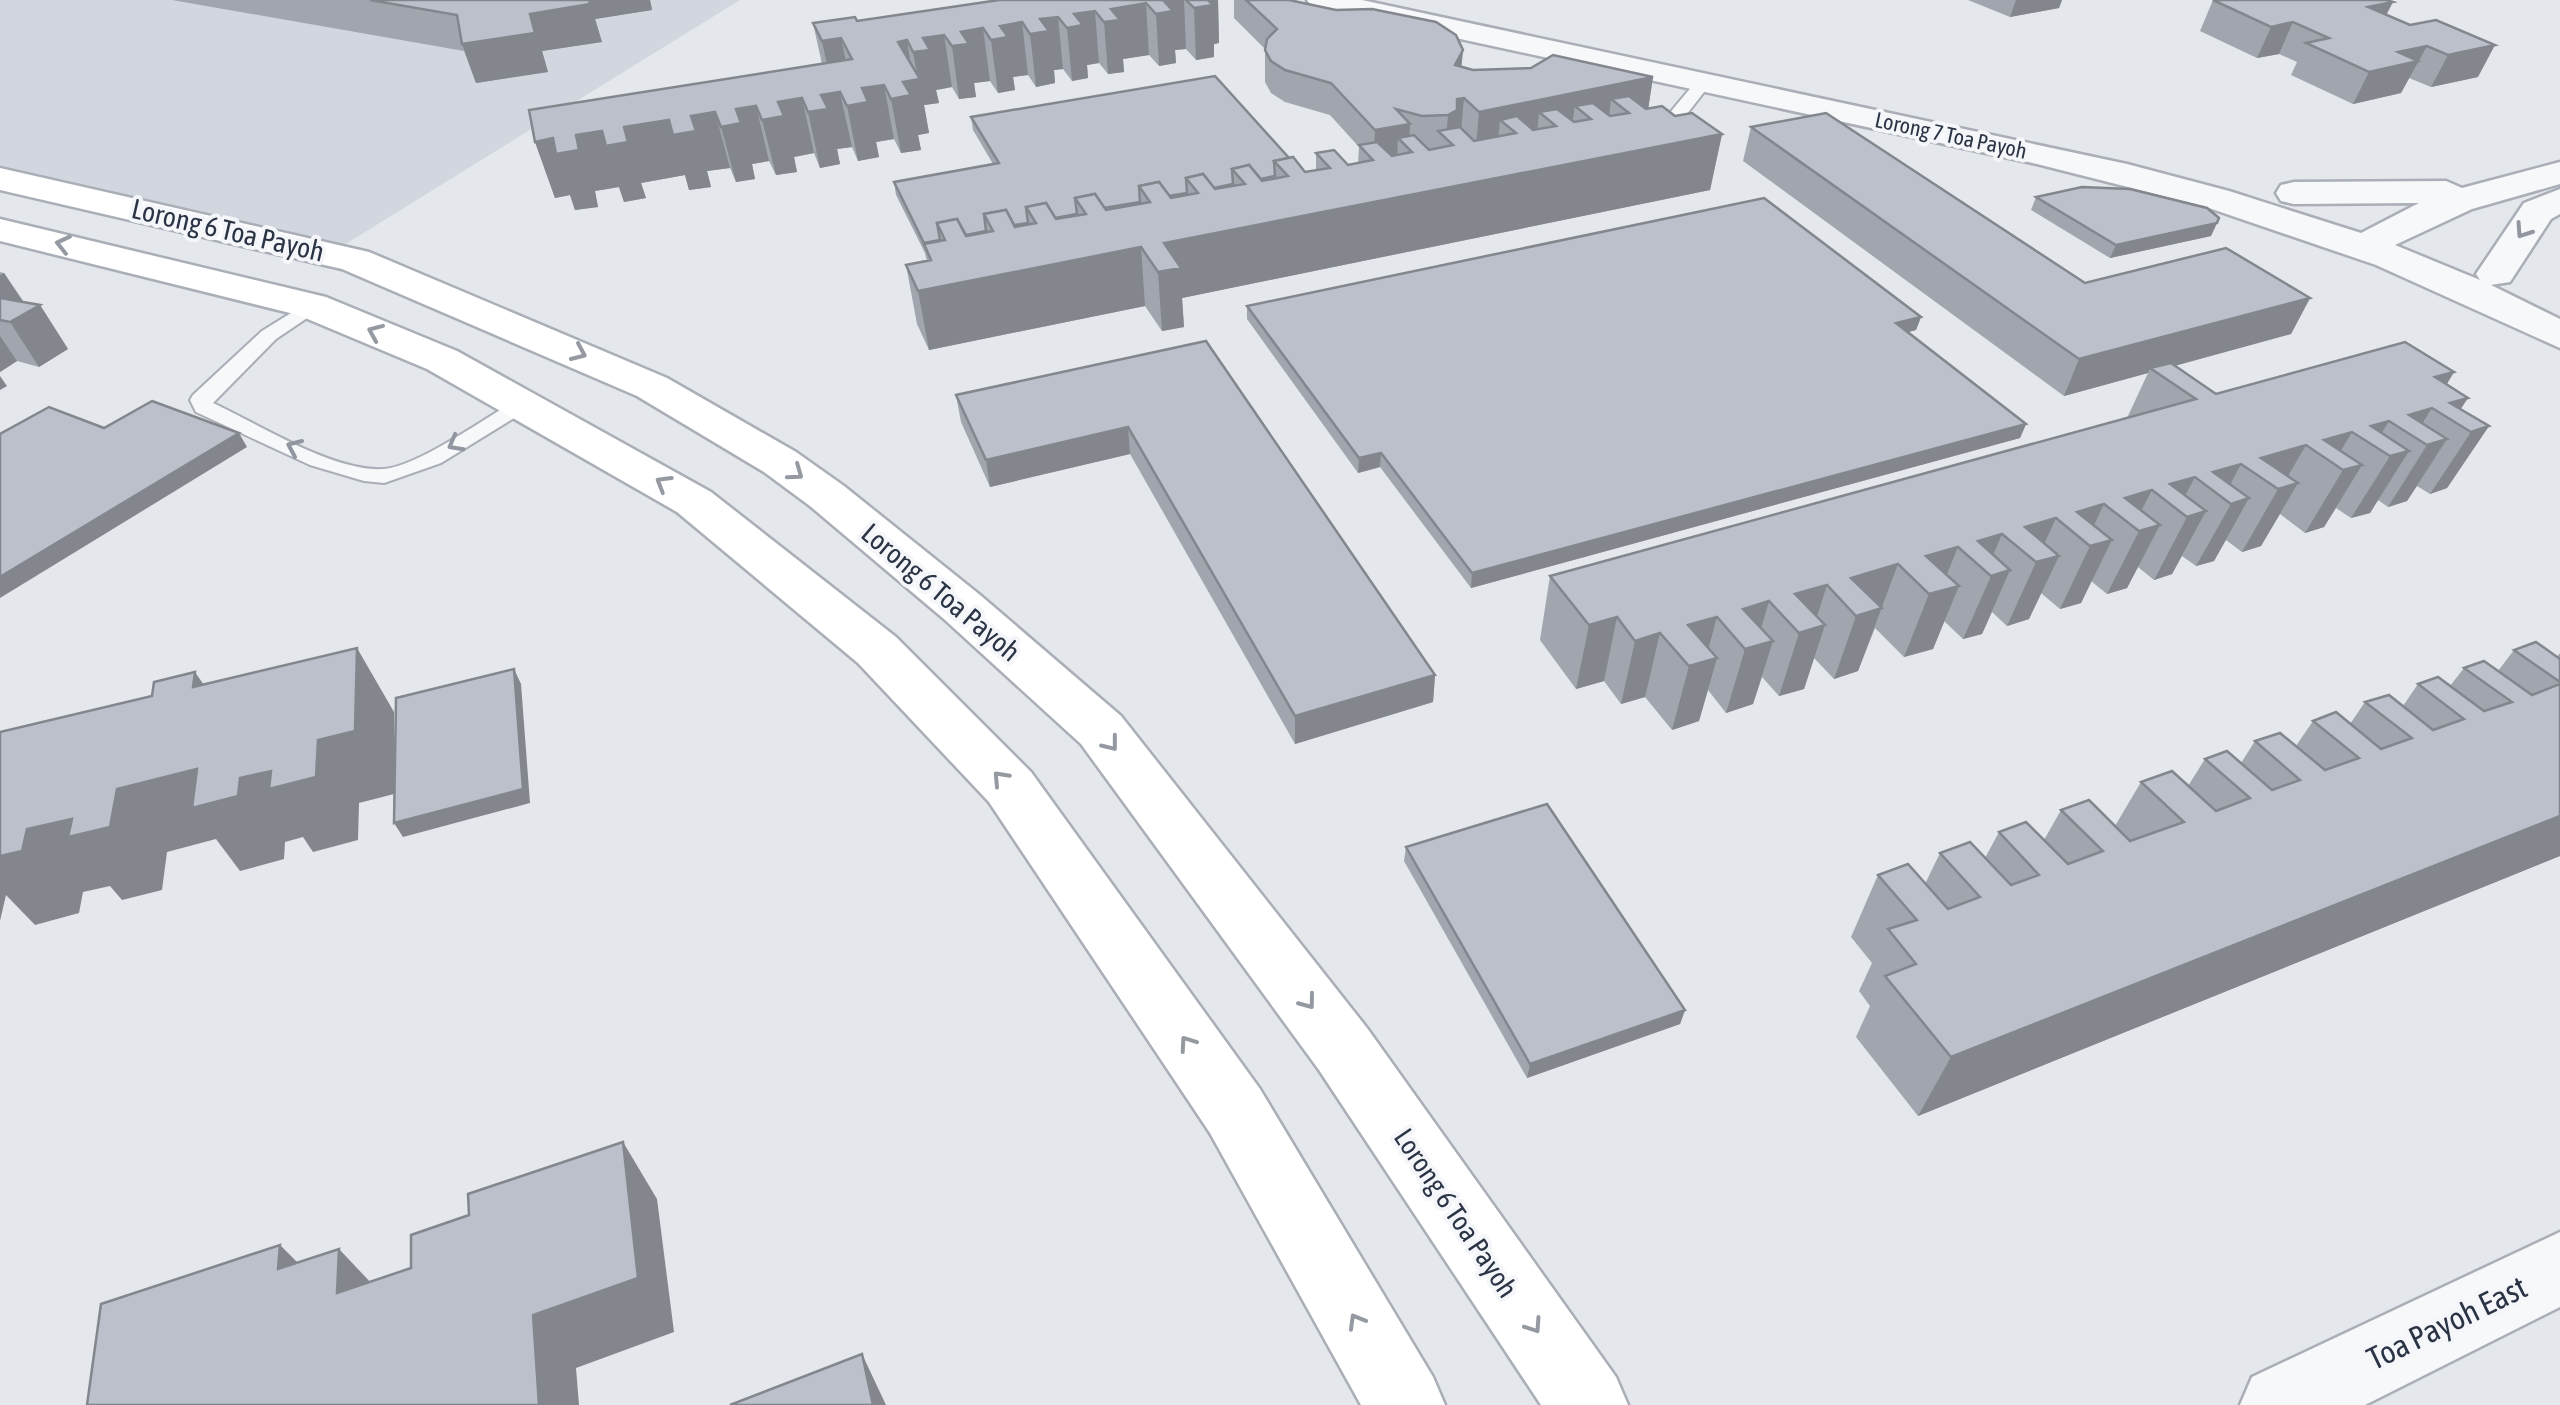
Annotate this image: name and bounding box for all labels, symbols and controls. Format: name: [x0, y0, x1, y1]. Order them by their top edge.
street label: Lorong 7 Toa Payoh: [1873, 106, 2029, 164]
street label: Lorong 6 Toa Payoh: [129, 192, 327, 268]
one-way arrow: [2516, 221, 2535, 239]
one-way arrow: [55, 235, 72, 256]
one-way arrow: [368, 324, 386, 344]
one-way arrow: [569, 341, 587, 361]
one-way arrow: [448, 432, 466, 451]
one-way arrow: [286, 439, 304, 459]
one-way arrow: [784, 461, 803, 480]
one-way arrow: [656, 476, 674, 495]
street label: Lorong 6 Toa Payoh: [855, 517, 1027, 667]
one-way arrow: [1099, 732, 1117, 750]
one-way arrow: [994, 771, 1012, 790]
one-way arrow: [1296, 991, 1313, 1009]
one-way arrow: [1181, 1036, 1200, 1054]
street label: Lorong 6 Toa Payoh: [1388, 1123, 1524, 1303]
street label: Toa Payoh East: [2361, 1268, 2533, 1377]
one-way arrow: [1349, 1314, 1369, 1332]
one-way arrow: [1521, 1316, 1540, 1334]

